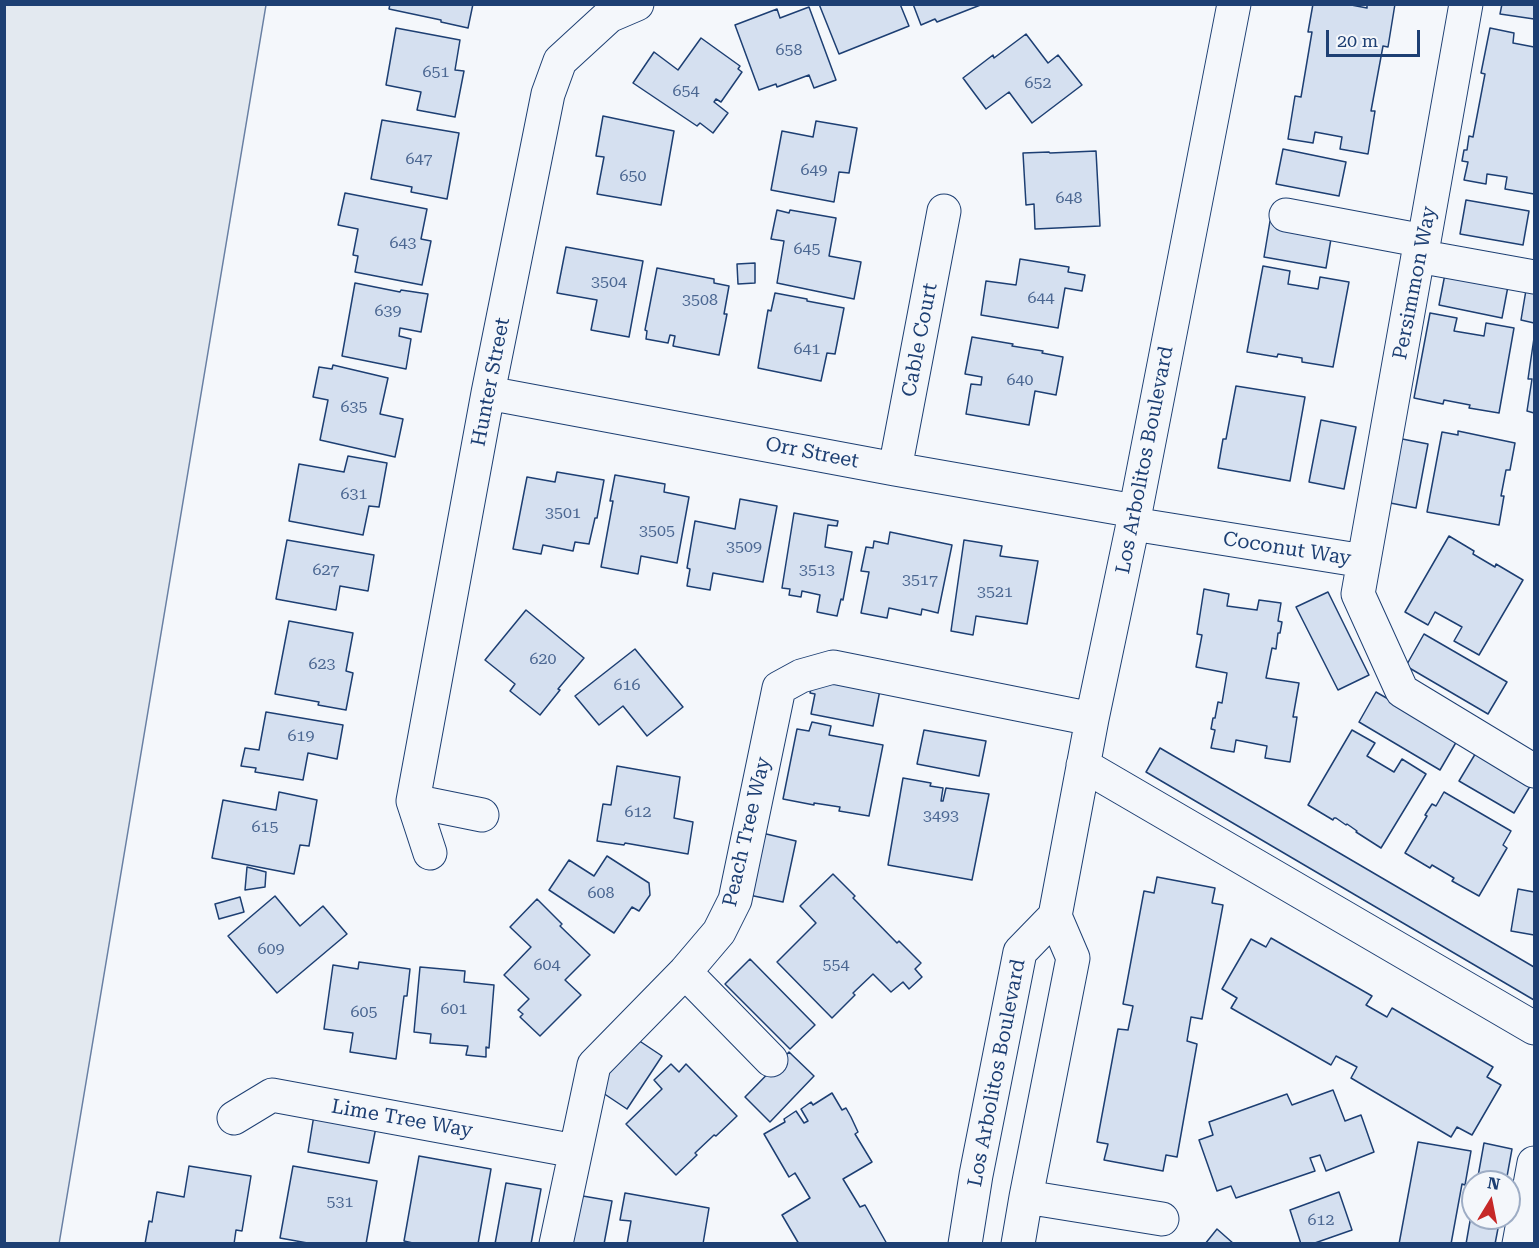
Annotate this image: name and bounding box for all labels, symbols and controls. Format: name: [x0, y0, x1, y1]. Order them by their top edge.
scale bar: [1329, 18, 1424, 56]
text: 20 m: [1337, 30, 1378, 51]
house number: 658: [776, 40, 802, 60]
house number: 651: [423, 62, 449, 82]
house number: 652: [1025, 73, 1051, 93]
house number: 654: [673, 81, 699, 101]
house number: 647: [406, 149, 432, 169]
house number: 649: [801, 160, 827, 180]
house number: 650: [620, 166, 646, 186]
house number: 648: [1056, 188, 1082, 208]
street label: Persimmon Way: [1388, 204, 1442, 362]
house number: 643: [390, 233, 416, 253]
house number: 645: [794, 239, 820, 259]
house number: 3504: [591, 272, 627, 292]
street label: Cable Court: [897, 281, 943, 399]
house number: 644: [1028, 288, 1054, 308]
house number: 3508: [682, 290, 718, 310]
house number: 639: [375, 301, 401, 321]
street label: Hunter Street: [467, 316, 515, 448]
house number: 641: [794, 339, 820, 359]
street label: Los Arbolitos Boulevard: [1111, 344, 1179, 576]
house number: 640: [1007, 370, 1033, 390]
house number: 635: [341, 397, 367, 417]
street label: Orr Street: [763, 432, 861, 474]
house number: 631: [341, 484, 367, 504]
house number: 3501: [545, 503, 581, 523]
house number: 3505: [639, 521, 675, 541]
street label: Coconut Way: [1221, 527, 1353, 571]
house number: 3509: [726, 537, 762, 557]
house number: 627: [313, 560, 339, 580]
house number: 3513: [799, 560, 835, 580]
house number: 3517: [902, 570, 938, 590]
house number: 3521: [977, 582, 1013, 602]
house number: 620: [530, 649, 556, 669]
house number: 623: [309, 654, 335, 674]
house number: 616: [614, 675, 640, 695]
house number: 619: [288, 726, 314, 746]
street label: Peach Tree Way: [718, 755, 776, 909]
house number: 612: [625, 802, 651, 822]
house number: 3493: [923, 806, 959, 826]
house number: 615: [252, 817, 278, 837]
house number: 608: [588, 883, 614, 903]
house number: 609: [258, 939, 284, 959]
house number: 604: [534, 955, 560, 975]
house number: 554: [823, 955, 849, 975]
street label: Los Arbolitos Boulevard: [963, 957, 1031, 1189]
house number: 601: [441, 999, 467, 1019]
house number: 605: [351, 1002, 377, 1022]
street label: Lime Tree Way: [330, 1095, 474, 1143]
north arrow: [1461, 1170, 1521, 1230]
text: N: [1486, 1173, 1502, 1194]
house number: 531: [327, 1192, 353, 1212]
house number: 612: [1308, 1210, 1334, 1230]

